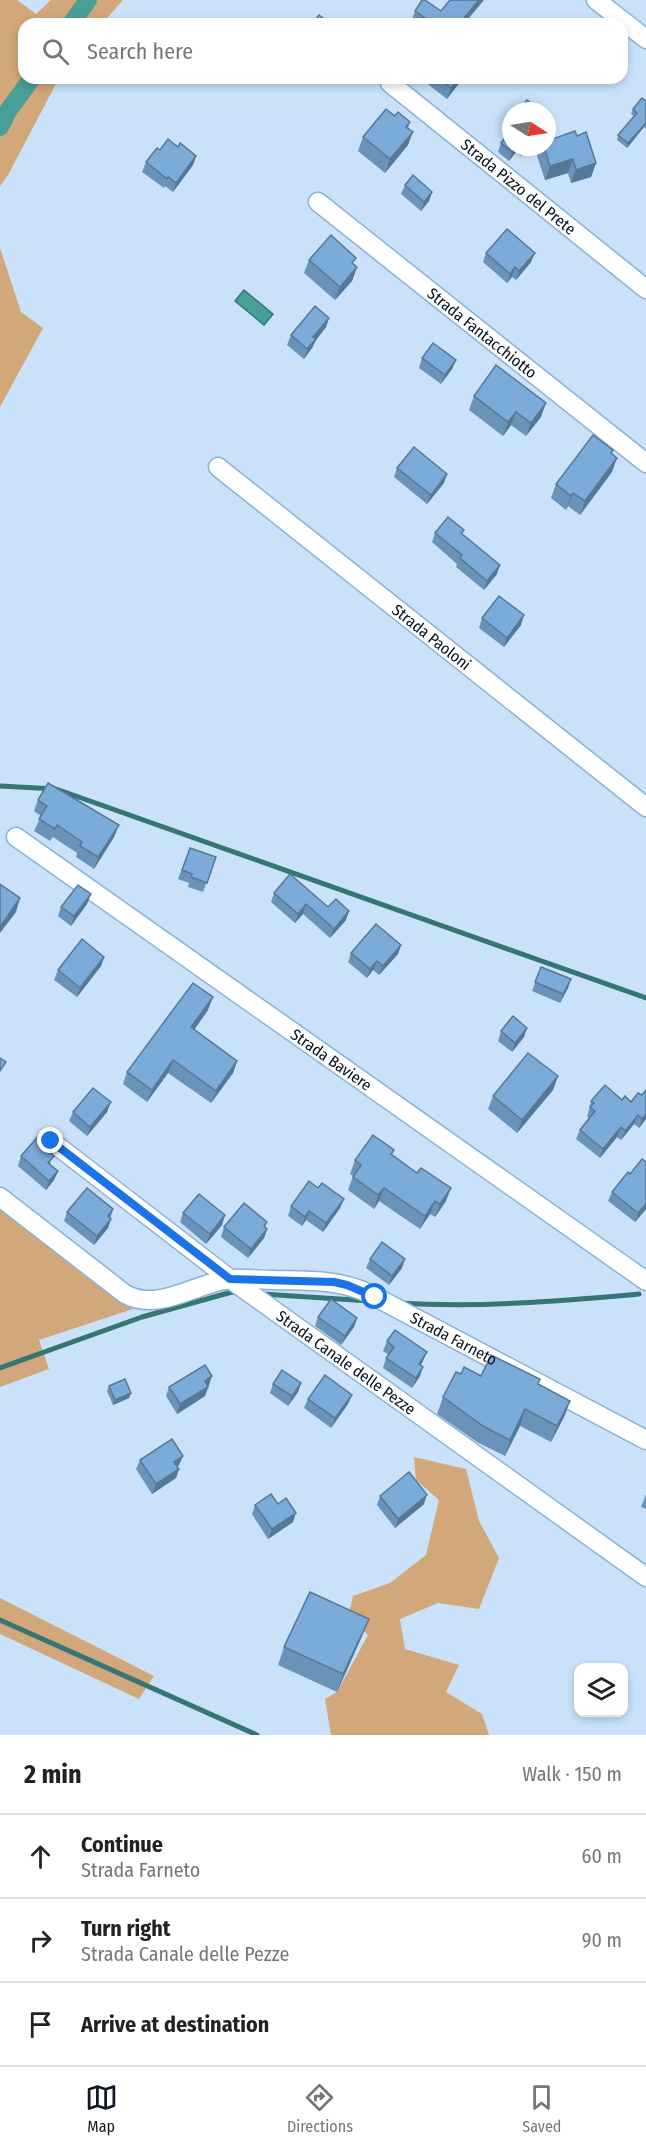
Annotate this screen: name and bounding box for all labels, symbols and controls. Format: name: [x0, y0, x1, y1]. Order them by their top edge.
search box: [18, 18, 628, 84]
icon: search: [39, 35, 72, 68]
text: Search here: [87, 38, 193, 65]
north arrow: [502, 102, 556, 156]
street label: Strada Pizzo del Prete: [457, 135, 580, 239]
street label: Strada Fantacchiotto: [423, 284, 541, 382]
street label: Strada Paoloni: [388, 600, 475, 674]
street label: Strada Baviere: [287, 1025, 376, 1095]
route end: [37, 1127, 63, 1153]
route start: [361, 1283, 387, 1309]
street label: Strada Canale delle Pezze: [273, 1306, 419, 1419]
street label: Strada Farneto: [407, 1308, 500, 1370]
map controls: [574, 1663, 628, 1717]
button: layers: [574, 1663, 628, 1717]
text: 2 min: [24, 1759, 82, 1790]
text: Walk · 150 m: [522, 1762, 622, 1786]
text: Continue: [81, 1831, 163, 1858]
icon: ahead: [24, 1840, 57, 1873]
text: 60 m: [582, 1844, 622, 1868]
text: Strada Farneto: [81, 1858, 200, 1882]
text: Turn right: [81, 1915, 170, 1942]
icon: right: [24, 1924, 57, 1957]
text: 90 m: [582, 1928, 622, 1952]
text: Strada Canale delle Pezze: [81, 1942, 289, 1966]
icon: arrive: [24, 2008, 57, 2041]
text: Arrive at destination: [81, 2011, 269, 2038]
tab: Map: [85, 2081, 118, 2136]
tab: Directions: [287, 2081, 353, 2136]
tab: Saved: [522, 2081, 561, 2136]

